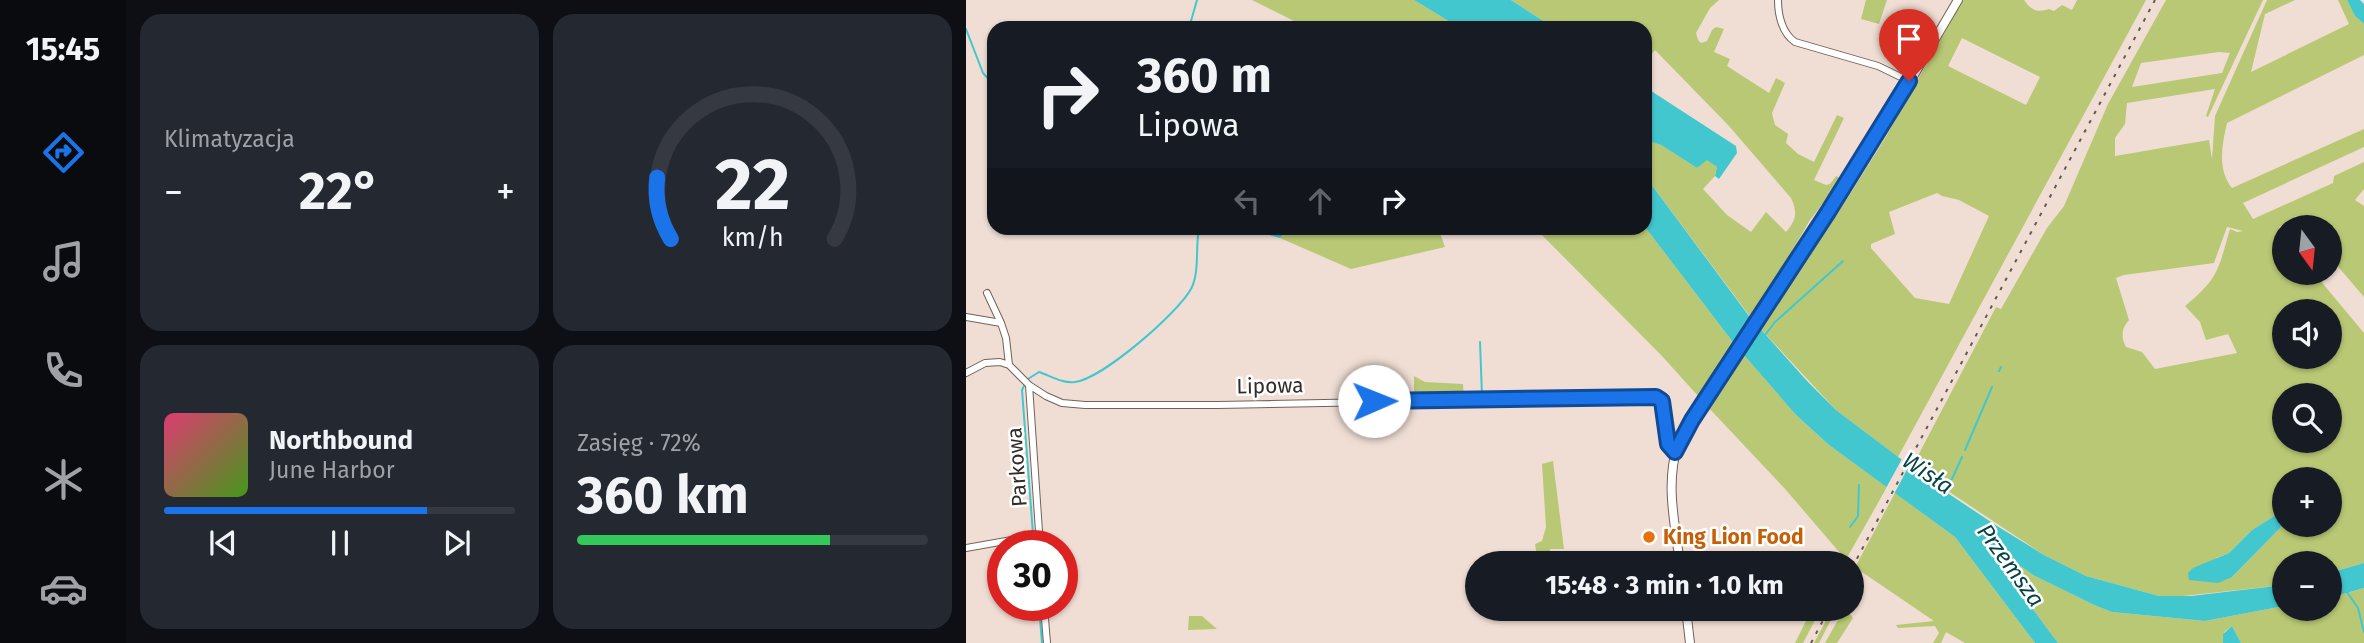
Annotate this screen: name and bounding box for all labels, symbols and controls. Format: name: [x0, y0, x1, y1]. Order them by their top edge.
pin: [1879, 9, 1939, 81]
icon: arrive: [1890, 20, 1928, 58]
text: 15:45: [26, 30, 100, 68]
text: 360 m: [1137, 46, 1272, 105]
icon: right: [1022, 49, 1113, 140]
text: Lipowa: [1137, 106, 1240, 144]
text: Klimatyzacja: [164, 125, 295, 153]
icon: directions: [39, 128, 88, 177]
text: 22: [715, 141, 790, 228]
text: 22°: [299, 160, 380, 223]
text: −: [164, 169, 183, 215]
text: +: [496, 169, 515, 215]
icon: left: [1228, 182, 1266, 220]
icon: ahead: [1301, 182, 1339, 220]
icon: right: [1374, 182, 1412, 220]
north arrow: [2272, 215, 2342, 285]
map controls: [2272, 215, 2342, 621]
text: km/h: [722, 222, 783, 252]
icon: music: [39, 237, 88, 286]
button: sound: [2272, 299, 2342, 369]
icon: phone: [39, 346, 88, 395]
position arrow: [1337, 364, 1411, 438]
street label: Lipowa: [1236, 372, 1304, 400]
button: search: [2272, 383, 2342, 453]
text: Northbound: [269, 425, 413, 456]
street label: Parkowa: [1001, 426, 1033, 508]
text: Zasięg · 72%: [577, 429, 701, 457]
water label: Wisła: [1897, 446, 1959, 500]
icon: climate: [39, 455, 88, 504]
text: June Harbor: [269, 456, 395, 484]
text: 360 km: [577, 464, 749, 527]
button: +: [2272, 467, 2342, 537]
water label: Przemsza: [1971, 518, 2051, 612]
icon: previous: [204, 524, 242, 562]
icon: pause: [321, 524, 359, 562]
icon: next: [438, 524, 476, 562]
place label: King Lion Food: [1663, 524, 1804, 550]
marker: King Lion Food: [1641, 529, 1657, 545]
speed limit sign: 30: [987, 530, 1078, 621]
button: −: [2272, 551, 2342, 621]
icon: car: [39, 564, 88, 613]
text: 15:48 · 3 min · 1.0 km: [1545, 570, 1784, 601]

